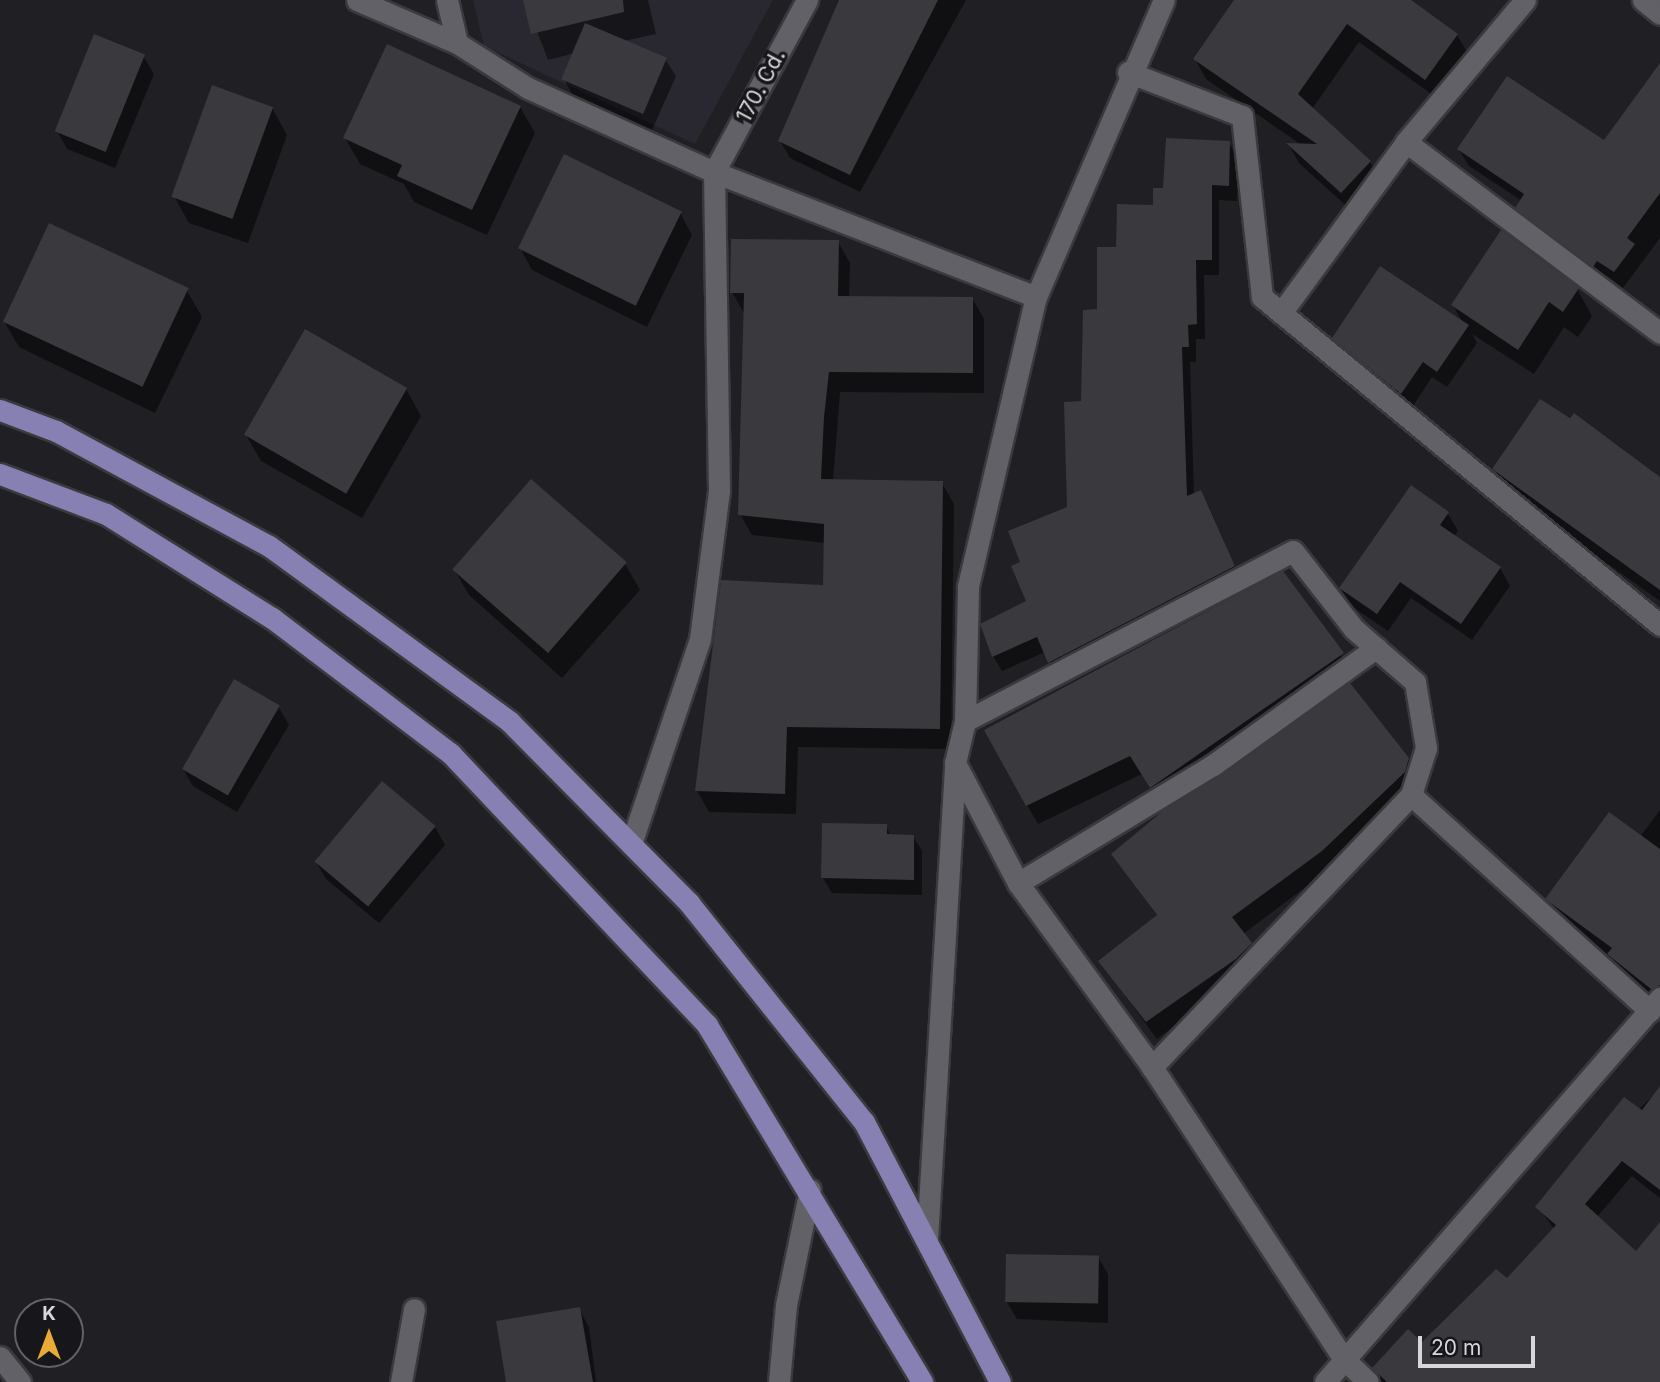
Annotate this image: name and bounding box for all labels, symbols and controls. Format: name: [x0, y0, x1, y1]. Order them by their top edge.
street label: 170. Cd.: [731, 45, 791, 127]
north arrow: [14, 1298, 84, 1368]
text: K: [42, 1302, 56, 1325]
scale bar: [1422, 1322, 1539, 1366]
text: 20 m: [1431, 1335, 1481, 1360]

